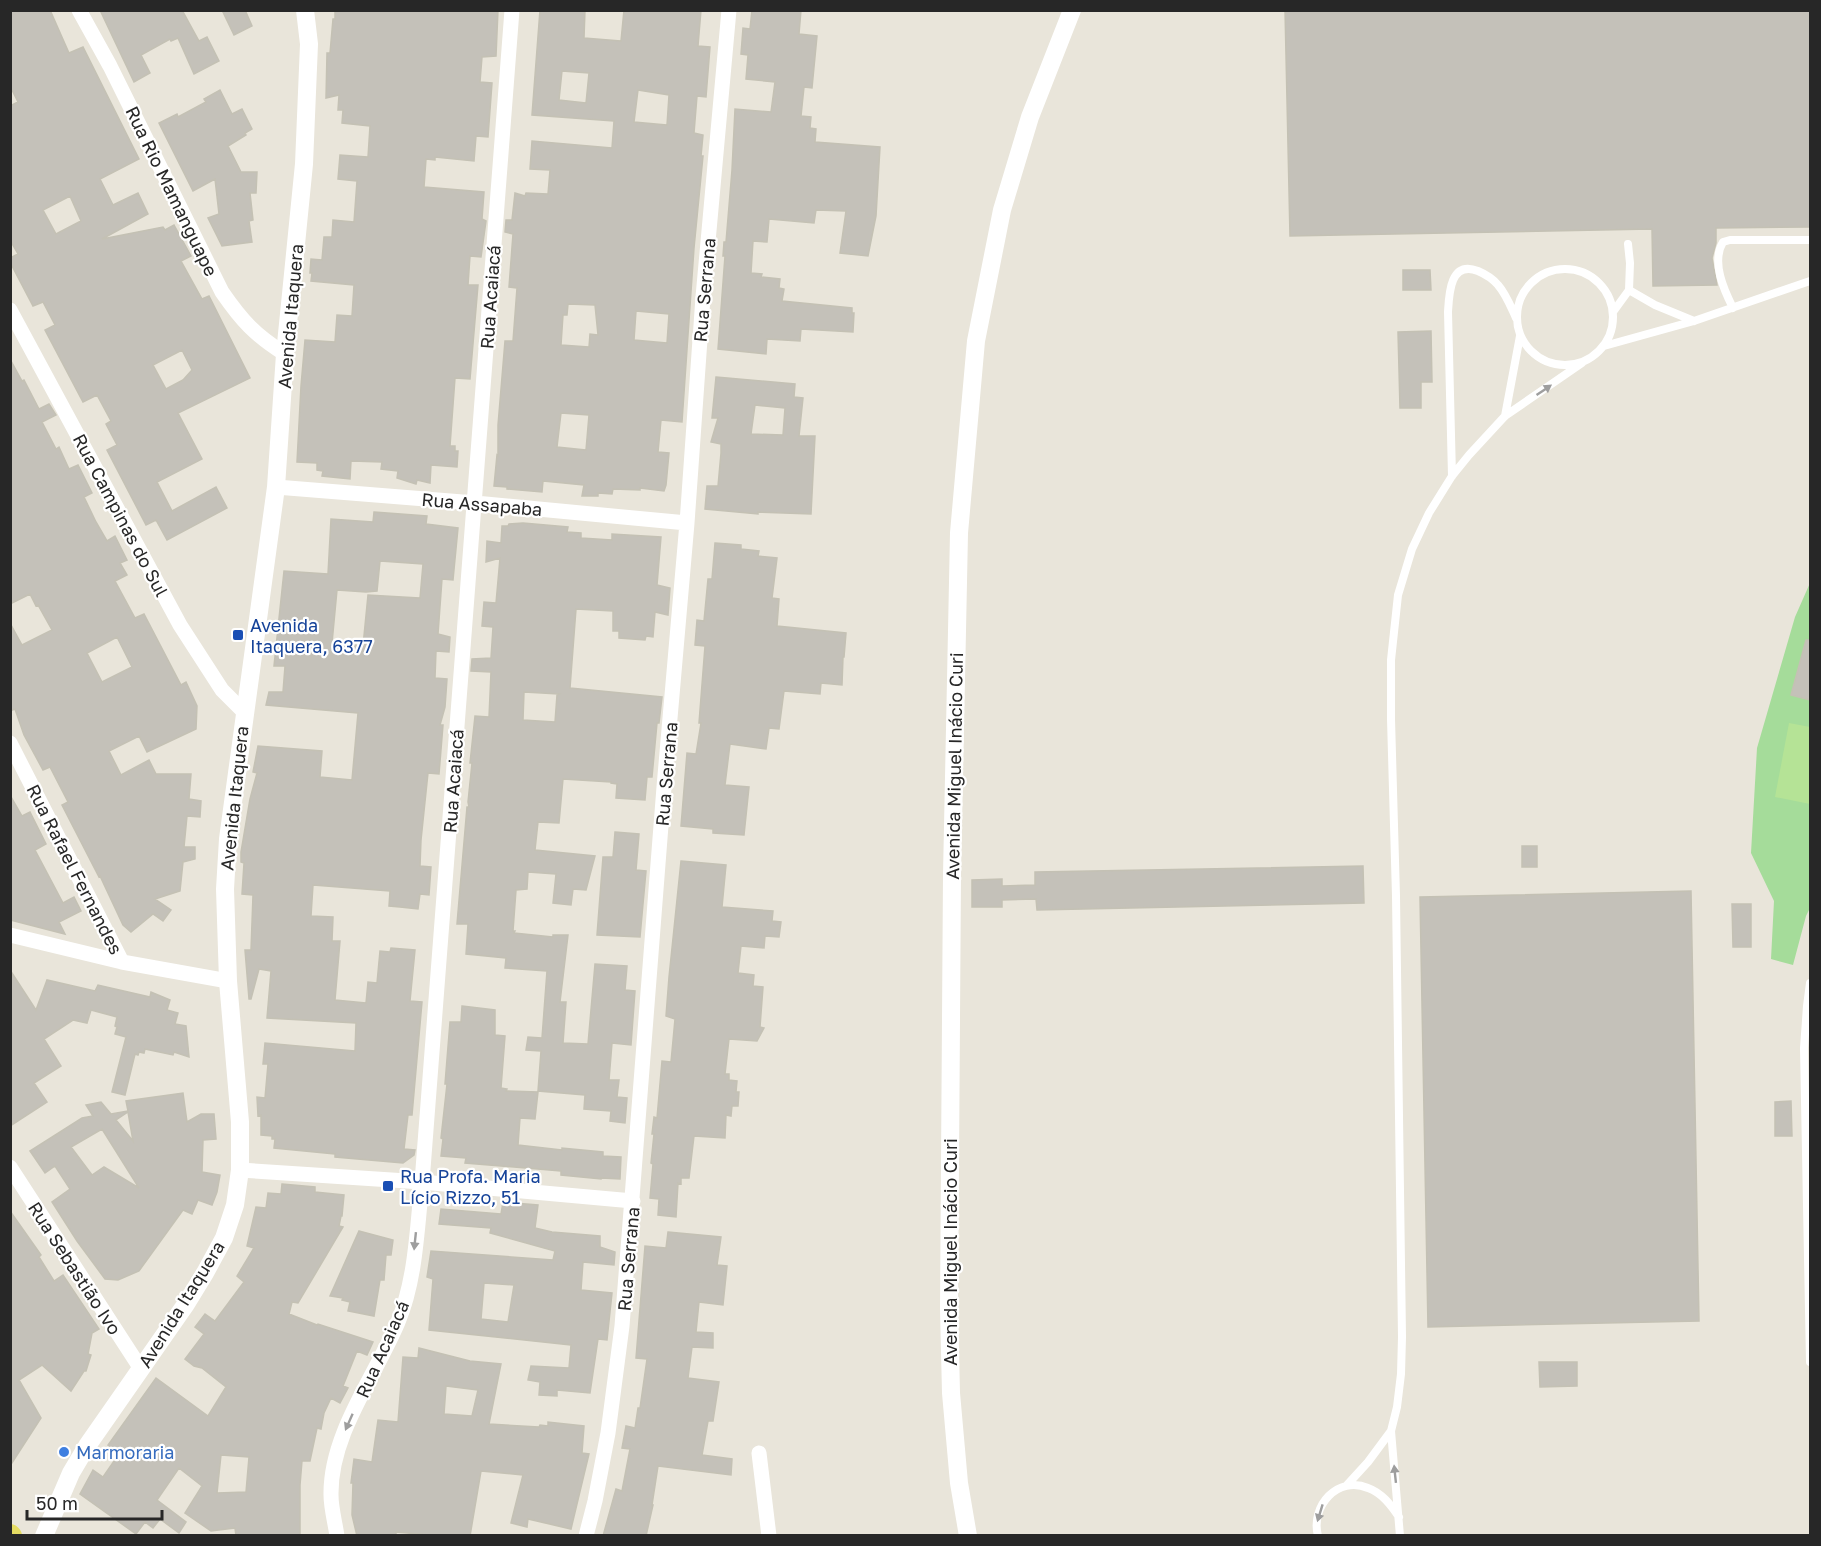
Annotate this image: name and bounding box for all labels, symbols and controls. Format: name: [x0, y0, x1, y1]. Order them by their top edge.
street label: Rua Rio Mamanguape: [121, 102, 223, 280]
street label: Rua Serrana: [688, 237, 720, 343]
street label: Avenida Itaquera: [273, 243, 307, 389]
street label: Rua Acaiacá: [475, 244, 505, 350]
one-way arrow: [1536, 385, 1552, 396]
street label: Rua Campinas do Sul: [69, 430, 173, 600]
street label: Rua Assapaba: [421, 488, 543, 520]
place label: Avenida Itaquera, 6377: [250, 614, 373, 657]
marker: Avenida Itaquera, 6377: [231, 628, 245, 642]
street label: Avenida Miguel Inácio Curi: [941, 652, 967, 880]
street label: Rua Serrana: [650, 721, 682, 827]
street label: Avenida Itaquera: [215, 725, 253, 871]
street label: Rua Acaiacá: [438, 728, 468, 834]
street label: Rua Rafael Fernandes: [22, 780, 128, 958]
street label: Avenida Miguel Inácio Curi: [939, 1138, 961, 1366]
place label: Rua Profa. Maria Lício Rizzo, 51: [400, 1165, 541, 1208]
marker: Rua Profa. Maria Lício Rizzo, 51: [381, 1179, 395, 1193]
street label: Rua Sebastião Ivo: [24, 1197, 126, 1339]
street label: Rua Serrana: [612, 1206, 644, 1312]
one-way arrow: [410, 1231, 420, 1250]
street label: Avenida Itaquera: [133, 1237, 229, 1371]
street label: Rua Acaiacá: [351, 1297, 413, 1401]
one-way arrow: [344, 1414, 354, 1432]
place label: Marmoraria: [76, 1441, 174, 1463]
marker: Marmoraria: [57, 1445, 71, 1459]
one-way arrow: [1390, 1465, 1400, 1484]
scale bar: [27, 1483, 162, 1521]
text: 50 m: [36, 1492, 78, 1514]
one-way arrow: [1315, 1504, 1324, 1522]

